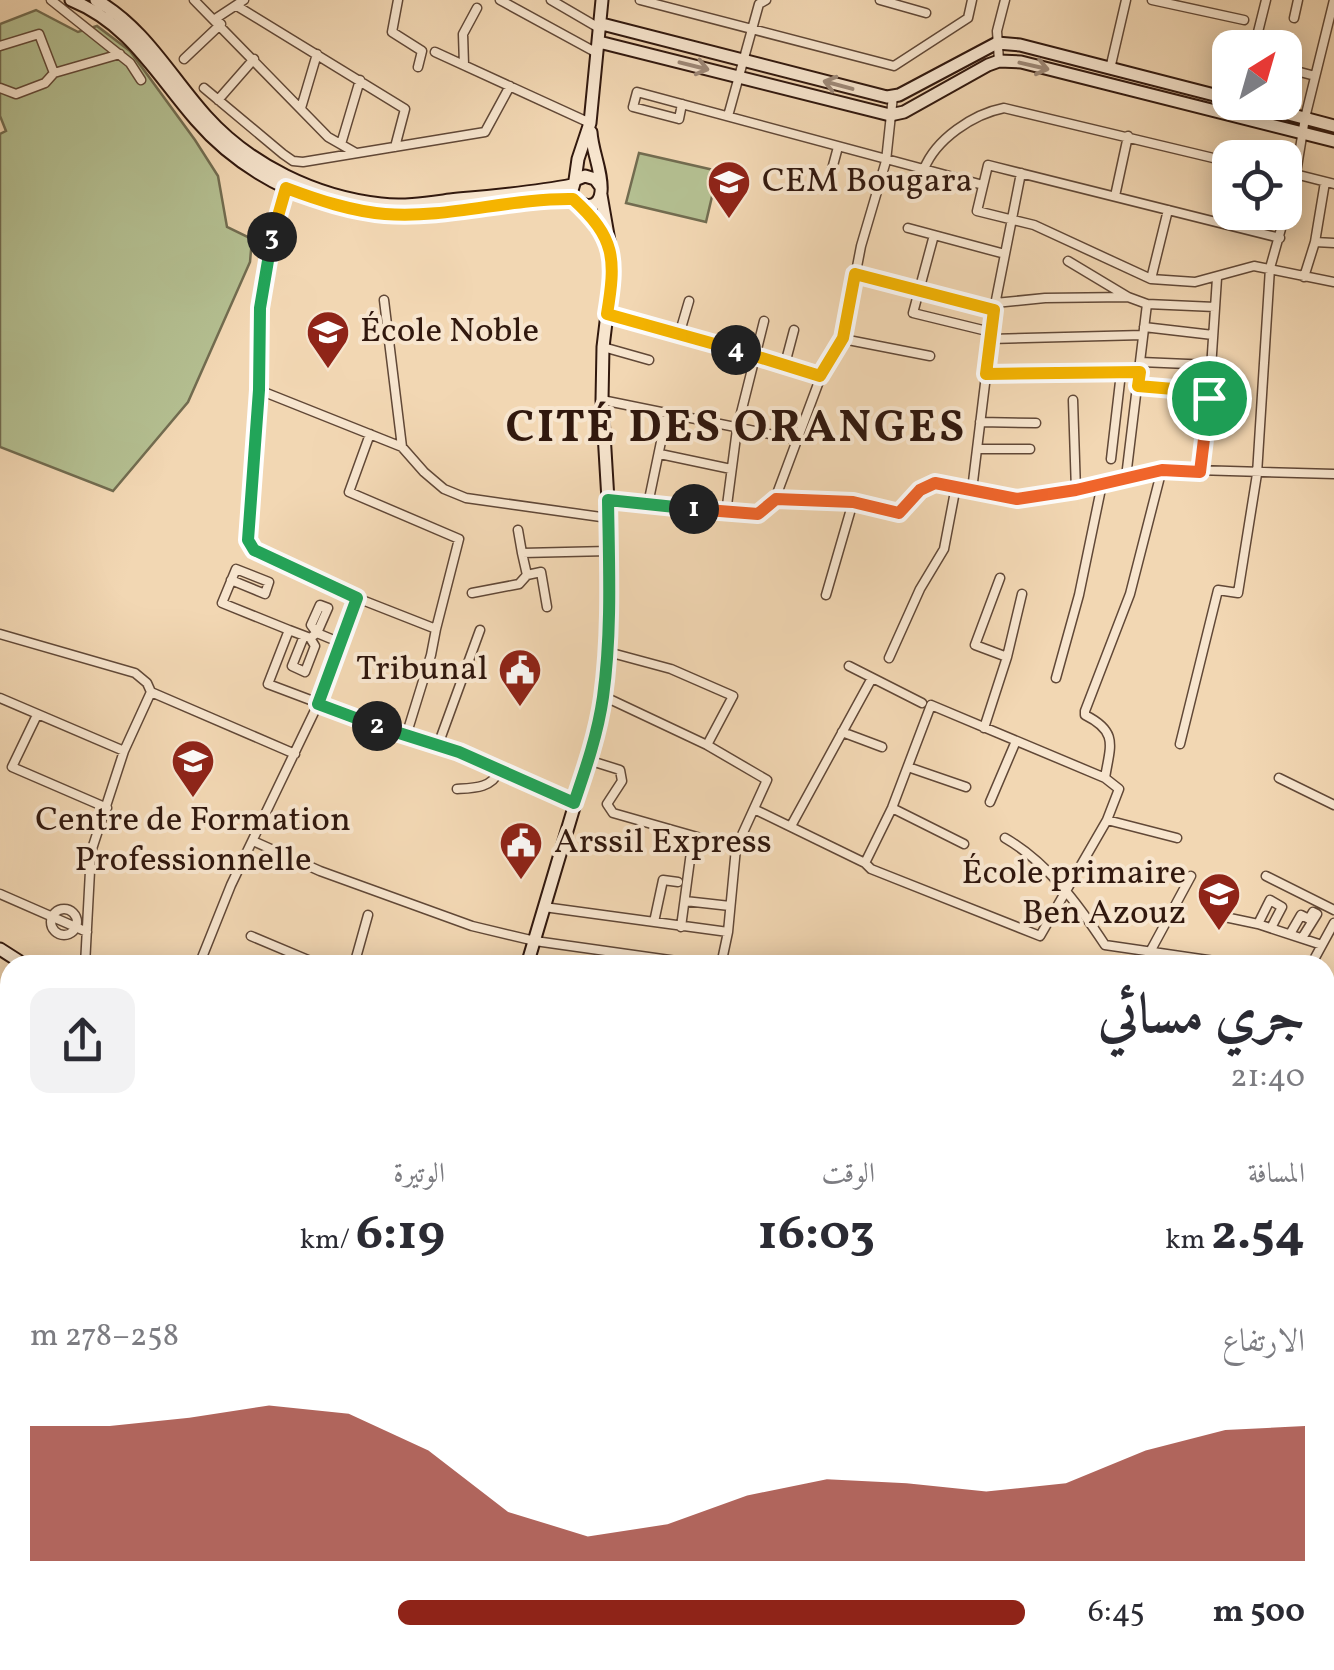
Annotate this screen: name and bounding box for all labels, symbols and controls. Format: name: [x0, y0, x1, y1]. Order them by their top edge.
north arrow: [1212, 30, 1302, 120]
map controls: [1212, 30, 1302, 230]
one-way arrow: [678, 58, 709, 77]
one-way arrow: [1017, 58, 1049, 76]
one-way arrow: [823, 75, 854, 94]
button: locate: [1212, 140, 1302, 230]
place label: CEM Bougara: [762, 158, 973, 206]
school or university icon: CEM Bougara: [706, 159, 752, 220]
pin: 3: [247, 212, 297, 262]
text: 3: [265, 217, 279, 256]
place label: École Noble: [360, 308, 539, 356]
school or university icon: École Noble: [305, 309, 351, 370]
pin: 4: [711, 325, 761, 375]
text: 4: [728, 330, 744, 369]
pin: [1167, 356, 1252, 441]
icon: arrive: [1182, 371, 1237, 426]
district label: CITÉ DES ORANGES: [505, 398, 967, 461]
pin: 1: [669, 484, 719, 534]
text: 1: [688, 489, 700, 528]
place label: Tribunal: [356, 646, 488, 694]
public building icon: Tribunal: [497, 647, 543, 708]
pin: 2: [352, 701, 402, 751]
text: 2: [370, 706, 384, 745]
school or university icon: Centre de Formation Professionnelle: [170, 738, 216, 799]
place label: Centre de Formation Professionnelle: [35, 797, 351, 885]
place label: Arssil Express: [554, 819, 772, 867]
public building icon: Arssil Express: [498, 820, 544, 881]
place label: École primaire Ben Azouz: [962, 850, 1186, 938]
school or university icon: École primaire Ben Azouz: [1196, 871, 1242, 932]
text: جري مسائي: [1098, 980, 1305, 1056]
button: share: [30, 988, 135, 1093]
text: 21:40: [1230, 1056, 1305, 1100]
text: الوتيرة: [393, 1155, 445, 1194]
text: الوقت: [821, 1155, 875, 1194]
text: المسافة: [1248, 1155, 1305, 1194]
text: 6:19: [356, 1200, 445, 1270]
text: 16:03: [758, 1200, 875, 1270]
text: 2.54: [1211, 1200, 1305, 1270]
text: /km: [300, 1221, 356, 1260]
text: km: [1165, 1221, 1211, 1260]
text: 258–278 m: [30, 1315, 179, 1359]
text: الارتفاع: [1222, 1321, 1305, 1365]
text: 6:45: [1088, 1591, 1145, 1635]
text: 500 m: [1213, 1591, 1305, 1635]

